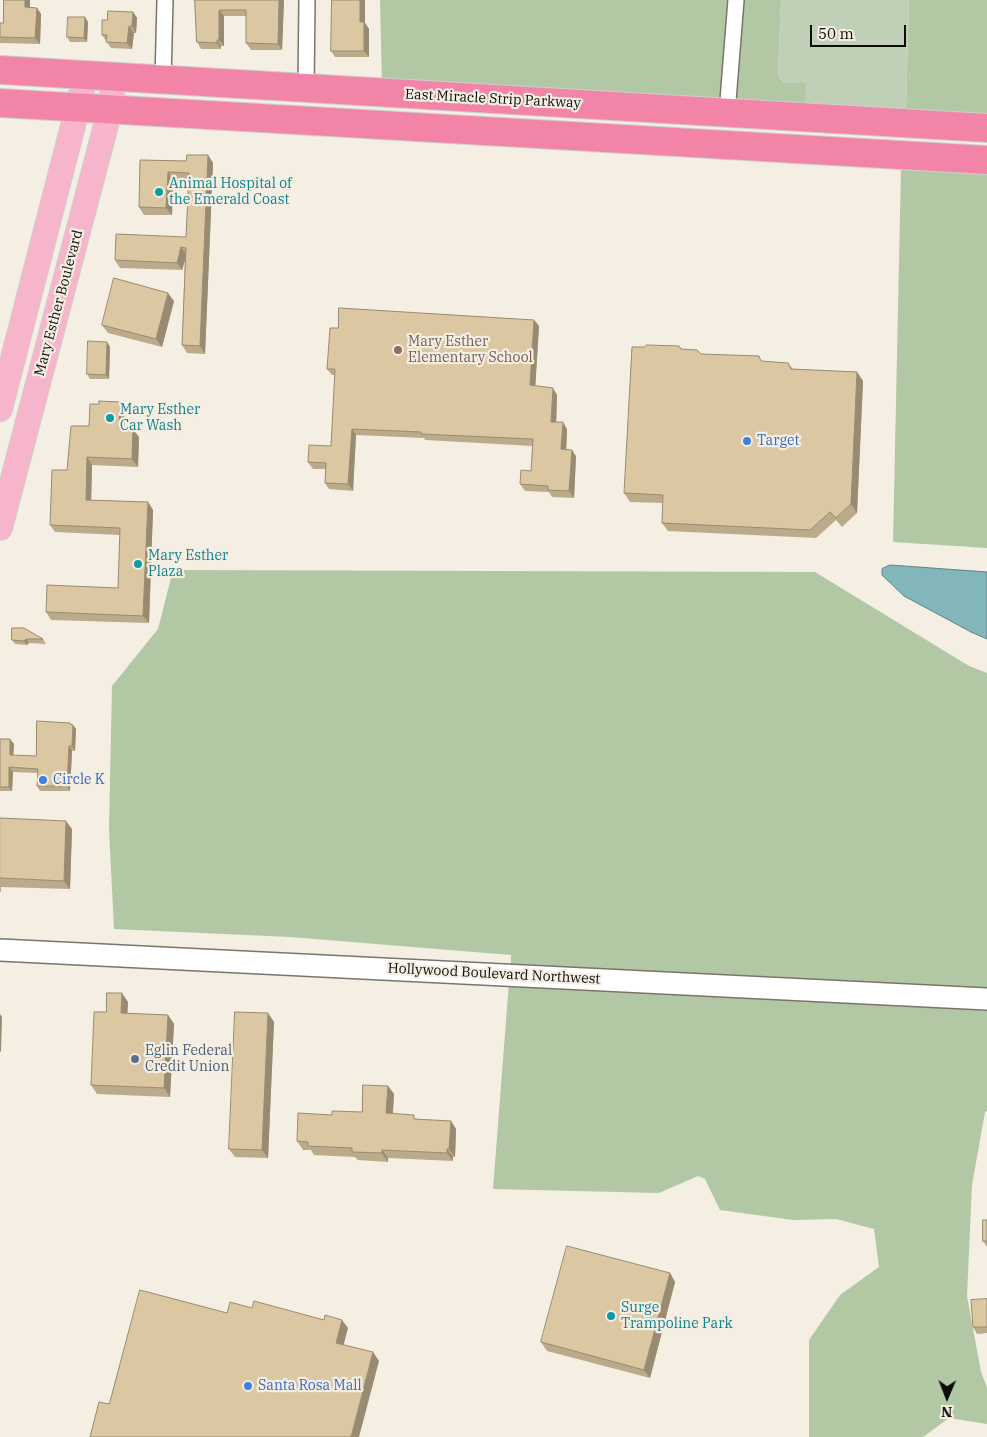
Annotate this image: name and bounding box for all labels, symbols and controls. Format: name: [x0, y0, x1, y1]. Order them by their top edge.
scale bar: [812, 15, 908, 47]
text: 50 m: [818, 24, 854, 43]
street label: East Miracle Strip Parkway: [405, 86, 581, 112]
place label: Animal Hospital of the Emerald Coast: [169, 176, 292, 208]
marker: Animal Hospital of the Emerald Coast: [153, 186, 165, 198]
street label: Mary Esther Boulevard: [31, 228, 87, 378]
place label: Mary Esther Elementary School: [408, 334, 533, 367]
marker: Mary Esther Elementary School: [392, 344, 404, 356]
place label: Mary Esther Car Wash: [120, 402, 200, 434]
marker: Mary Esther Car Wash: [104, 412, 116, 424]
place label: Target: [757, 433, 799, 449]
marker: Target: [741, 435, 753, 447]
place label: Mary Esther Plaza: [148, 548, 228, 580]
marker: Mary Esther Plaza: [132, 558, 144, 570]
place label: Circle K: [53, 772, 105, 788]
marker: Circle K: [37, 774, 49, 786]
street label: Hollywood Boulevard Northwest: [387, 960, 601, 988]
place label: Eglin Federal Credit Union: [145, 1043, 232, 1076]
marker: Eglin Federal Credit Union: [129, 1053, 141, 1065]
place label: Surge Trampoline Park: [621, 1300, 733, 1332]
marker: Surge Trampoline Park: [605, 1310, 617, 1322]
north arrow: [922, 1372, 972, 1422]
place label: Santa Rosa Mall: [258, 1378, 362, 1394]
marker: Santa Rosa Mall: [242, 1380, 254, 1392]
text: N: [941, 1403, 952, 1421]

